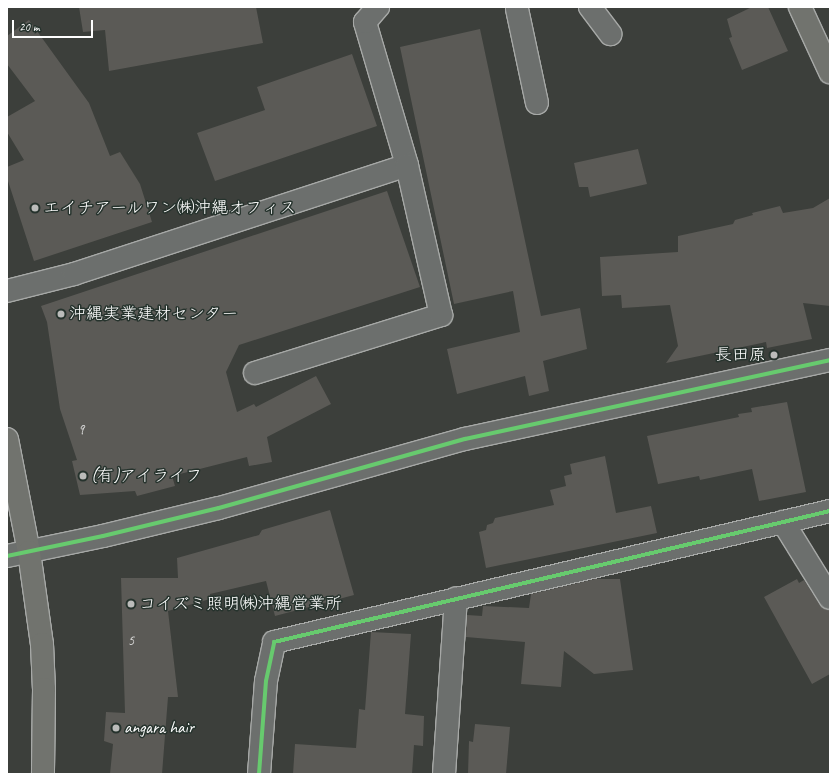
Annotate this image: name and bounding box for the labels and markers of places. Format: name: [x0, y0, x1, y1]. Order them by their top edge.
place label: エイチアールワン㈱沖縄オフィス: [43, 198, 297, 218]
marker: エイチアールワン㈱沖縄オフィス: [30, 203, 40, 213]
place label: 沖縄実業建材センター: [69, 304, 239, 324]
marker: 沖縄実業建材センター: [56, 309, 66, 319]
place label: 長田原: [715, 345, 766, 365]
marker: 長田原: [769, 350, 779, 360]
place label: (有)アイライフ: [91, 466, 204, 486]
marker: (有)アイライフ: [78, 471, 88, 481]
place label: コイズミ照明㈱沖縄営業所: [139, 594, 343, 614]
marker: コイズミ照明㈱沖縄営業所: [126, 599, 136, 609]
place label: angara hair: [124, 718, 194, 738]
marker: angara hair: [111, 723, 121, 733]

